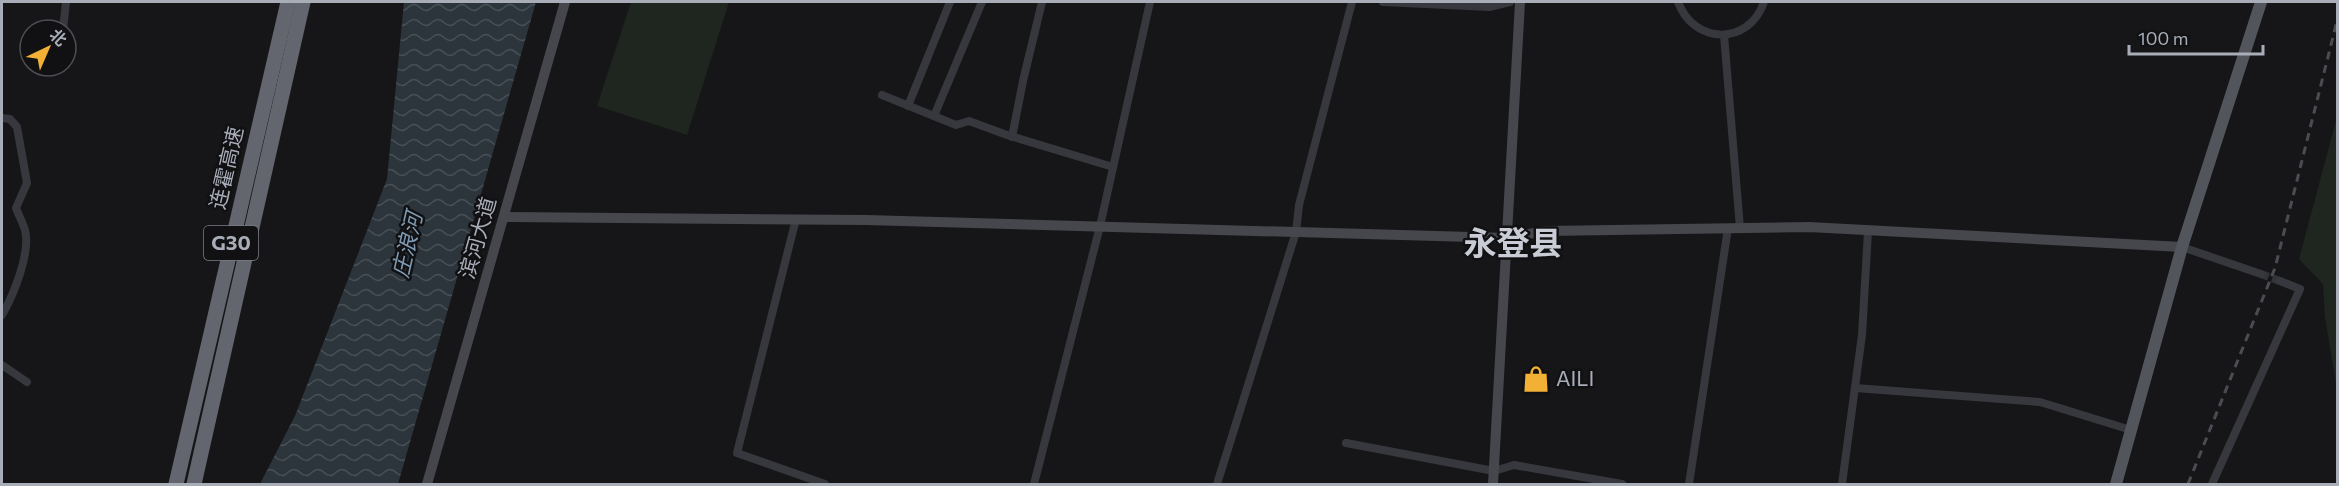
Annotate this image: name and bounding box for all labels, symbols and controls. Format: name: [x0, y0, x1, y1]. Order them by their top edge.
north arrow: [18, 18, 78, 78]
scale bar: [2129, 18, 2262, 56]
text: 北: [46, 24, 71, 49]
text: 100 m: [2138, 27, 2188, 49]
street label: 连霍高速: [204, 124, 247, 211]
street label: 滨河大道: [453, 194, 500, 281]
water label: 庄浪河: [386, 206, 428, 280]
district label: 永登县: [1464, 221, 1563, 262]
road number: G30: [204, 226, 258, 260]
shop icon: AILI: [1521, 364, 1551, 394]
place label: AILI: [1556, 365, 1594, 390]

